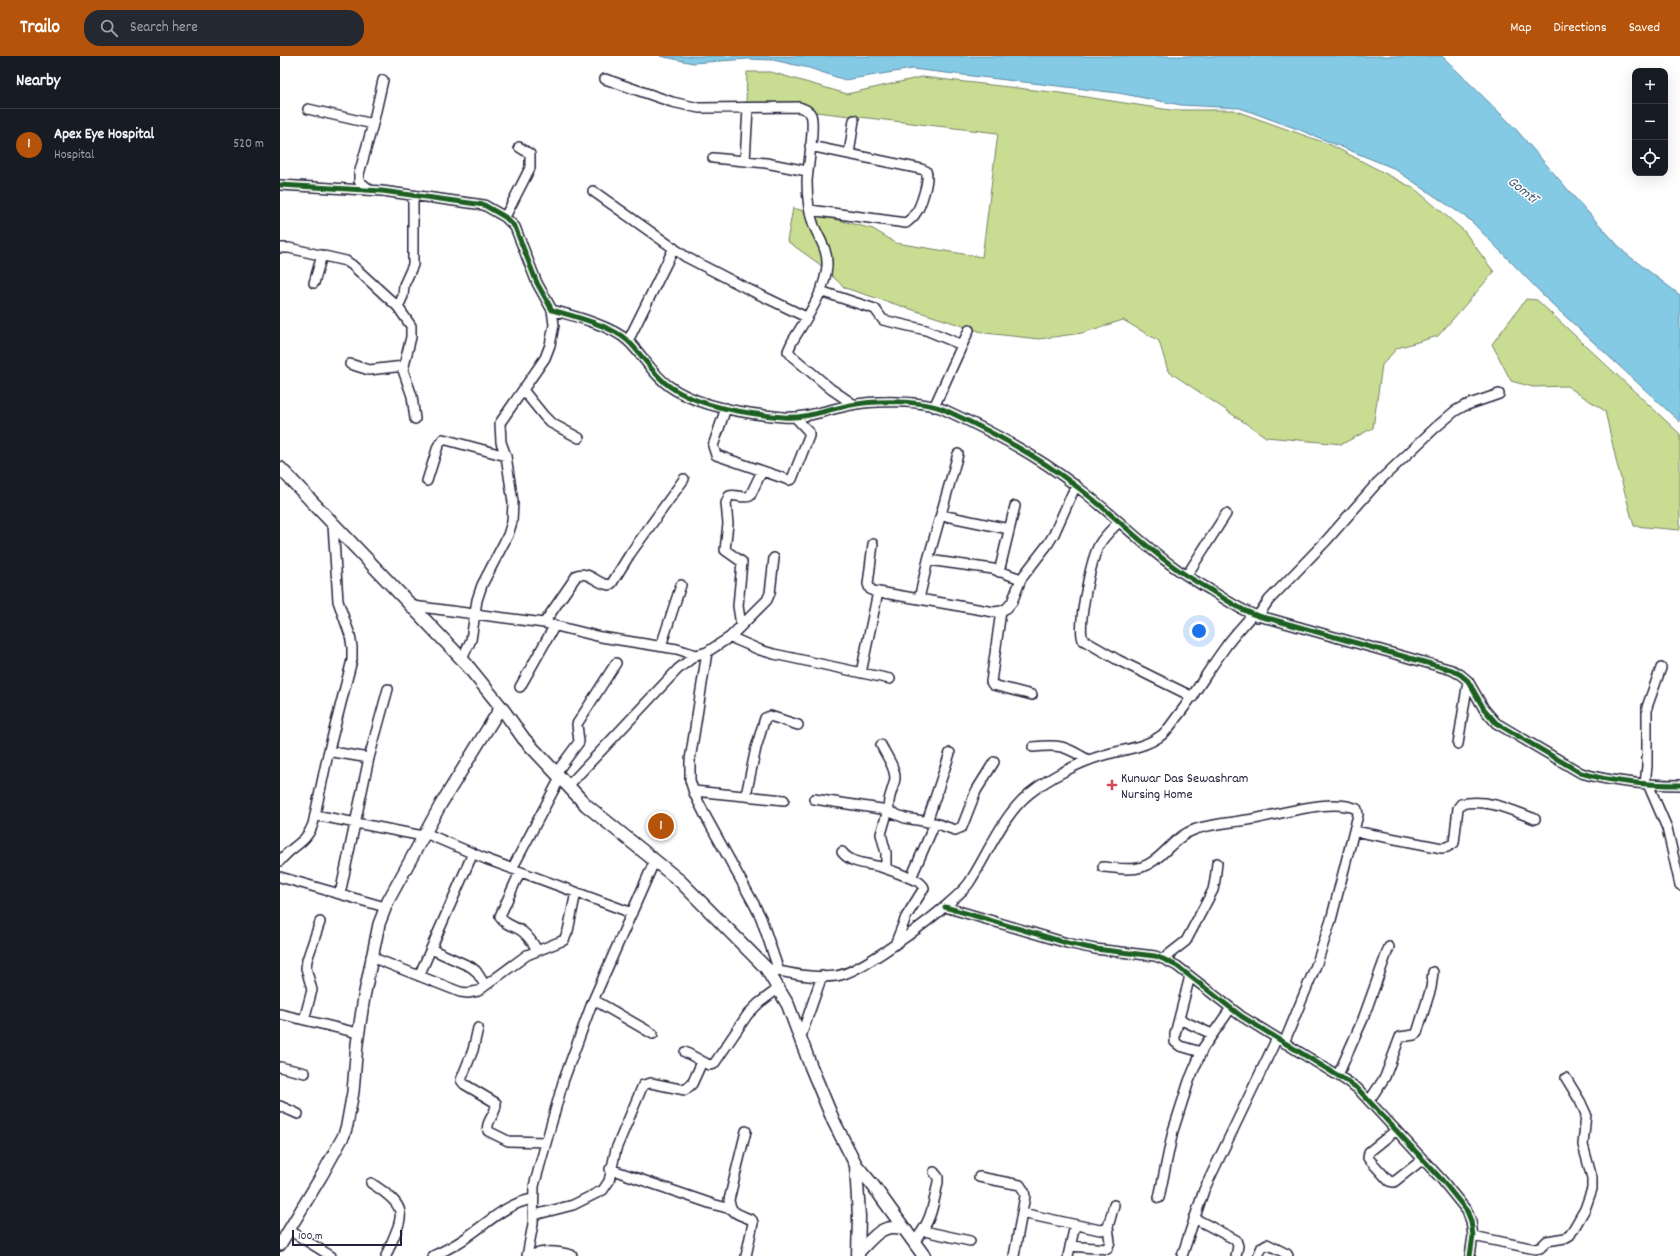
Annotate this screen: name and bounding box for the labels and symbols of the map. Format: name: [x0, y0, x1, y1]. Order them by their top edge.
water label: Gomtī: [1502, 172, 1544, 211]
your location: [1189, 621, 1209, 641]
place label: Kunwar Das Sewashram Nursing Home: [1121, 769, 1248, 805]
marker: Kunwar Das Sewashram Nursing Home: [1106, 779, 1118, 791]
pin: 1: [648, 811, 674, 841]
scale bar: [292, 1228, 402, 1247]

